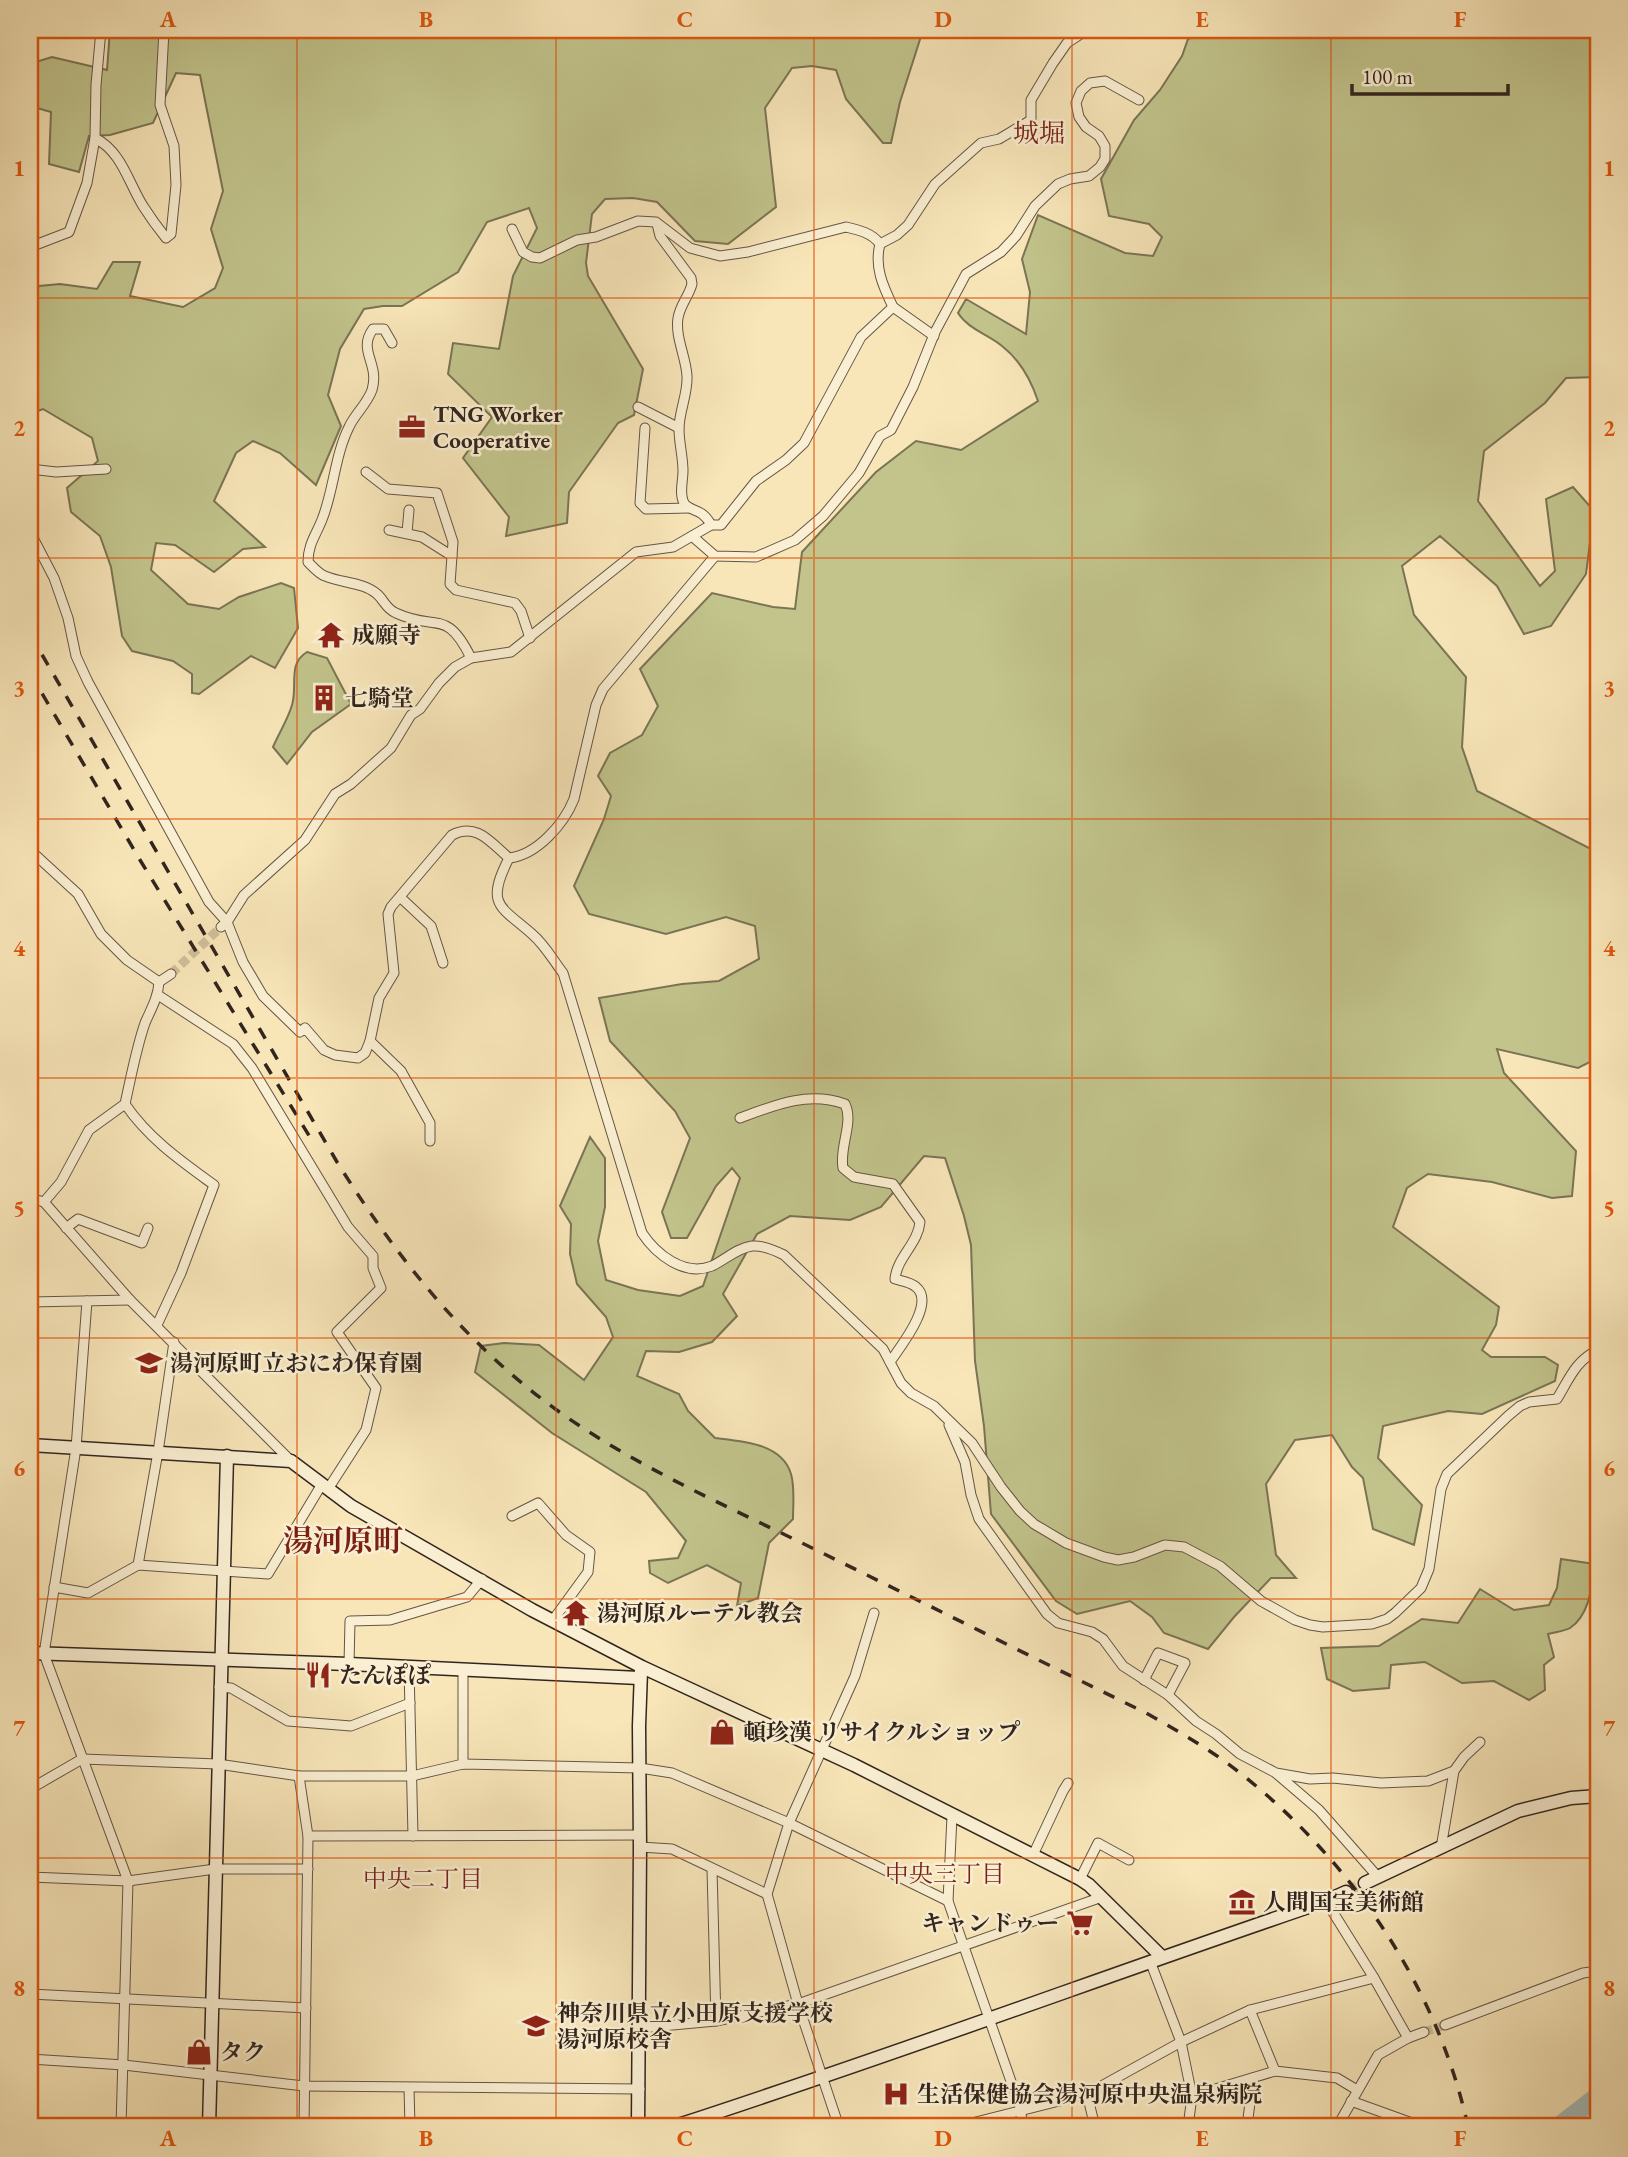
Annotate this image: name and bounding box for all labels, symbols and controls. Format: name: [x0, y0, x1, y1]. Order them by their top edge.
text: A: [159, 4, 177, 34]
text: B: [419, 4, 433, 34]
text: C: [677, 4, 693, 34]
text: D: [934, 4, 952, 34]
text: E: [1195, 4, 1209, 34]
text: F: [1454, 4, 1467, 34]
scale bar: [1352, 52, 1507, 96]
text: 100 m: [1362, 63, 1413, 90]
district label: 城堀: [1013, 116, 1065, 150]
text: 1: [13, 153, 25, 183]
text: 1: [1603, 153, 1615, 183]
place label: TNG Worker Cooperative: [433, 399, 563, 455]
office icon: TNG Worker Cooperative: [397, 412, 427, 442]
text: 2: [13, 413, 25, 443]
text: 2: [1603, 413, 1615, 443]
temple icon: 成願寺: [316, 620, 346, 650]
place label: 成願寺: [352, 620, 421, 650]
text: 3: [13, 673, 25, 703]
text: 3: [1603, 673, 1615, 703]
building icon: 七騎堂: [309, 683, 339, 713]
place label: 七騎堂: [345, 683, 414, 713]
text: 4: [13, 933, 26, 963]
text: 4: [1603, 933, 1616, 963]
text: 5: [13, 1193, 25, 1223]
text: 5: [1603, 1193, 1615, 1223]
school or university icon: 湯河原町立おにわ保育園: [134, 1348, 164, 1378]
place label: 湯河原町立おにわ保育園: [170, 1348, 423, 1378]
text: 6: [13, 1453, 25, 1483]
text: 6: [1603, 1453, 1615, 1483]
district label: 湯河原町: [283, 1521, 403, 1560]
temple icon: 湯河原ルーテル教会: [561, 1598, 591, 1628]
place label: 湯河原ルーテル教会: [597, 1598, 803, 1628]
restaurant icon: たんぽぽ: [303, 1660, 333, 1690]
place label: たんぽぽ: [339, 1660, 431, 1690]
text: 7: [13, 1713, 26, 1743]
text: 7: [1603, 1713, 1616, 1743]
shop icon: 頓珍漢 リサイクルショップ: [707, 1717, 737, 1747]
place label: 頓珍漢 リサイクルショップ: [743, 1717, 1020, 1747]
district label: 中央三丁目: [885, 1858, 1005, 1889]
district label: 中央二丁目: [363, 1863, 483, 1894]
museum icon: 人間国宝美術館: [1227, 1887, 1257, 1917]
place label: 人間国宝美術館: [1263, 1887, 1424, 1917]
place label: キャンドゥー: [922, 1908, 1059, 1938]
supermarket icon: キャンドゥー: [1065, 1908, 1095, 1938]
text: 8: [13, 1973, 25, 2003]
text: 8: [1603, 1973, 1615, 2003]
place label: 神奈川県立小田原支援学校 湯河原校舎: [557, 1998, 833, 2054]
school or university icon: 神奈川県立小田原支援学校 湯河原校舎: [521, 2011, 551, 2041]
shop icon: タク: [184, 2037, 214, 2067]
place label: タク: [220, 2037, 266, 2067]
hospital icon: 生活保健協会湯河原中央温泉病院: [881, 2079, 911, 2109]
place label: 生活保健協会湯河原中央温泉病院: [917, 2079, 1262, 2109]
text: A: [159, 2123, 177, 2153]
text: B: [419, 2123, 433, 2153]
text: C: [677, 2123, 693, 2153]
text: D: [934, 2123, 952, 2153]
text: E: [1195, 2123, 1209, 2153]
text: F: [1454, 2123, 1467, 2153]

